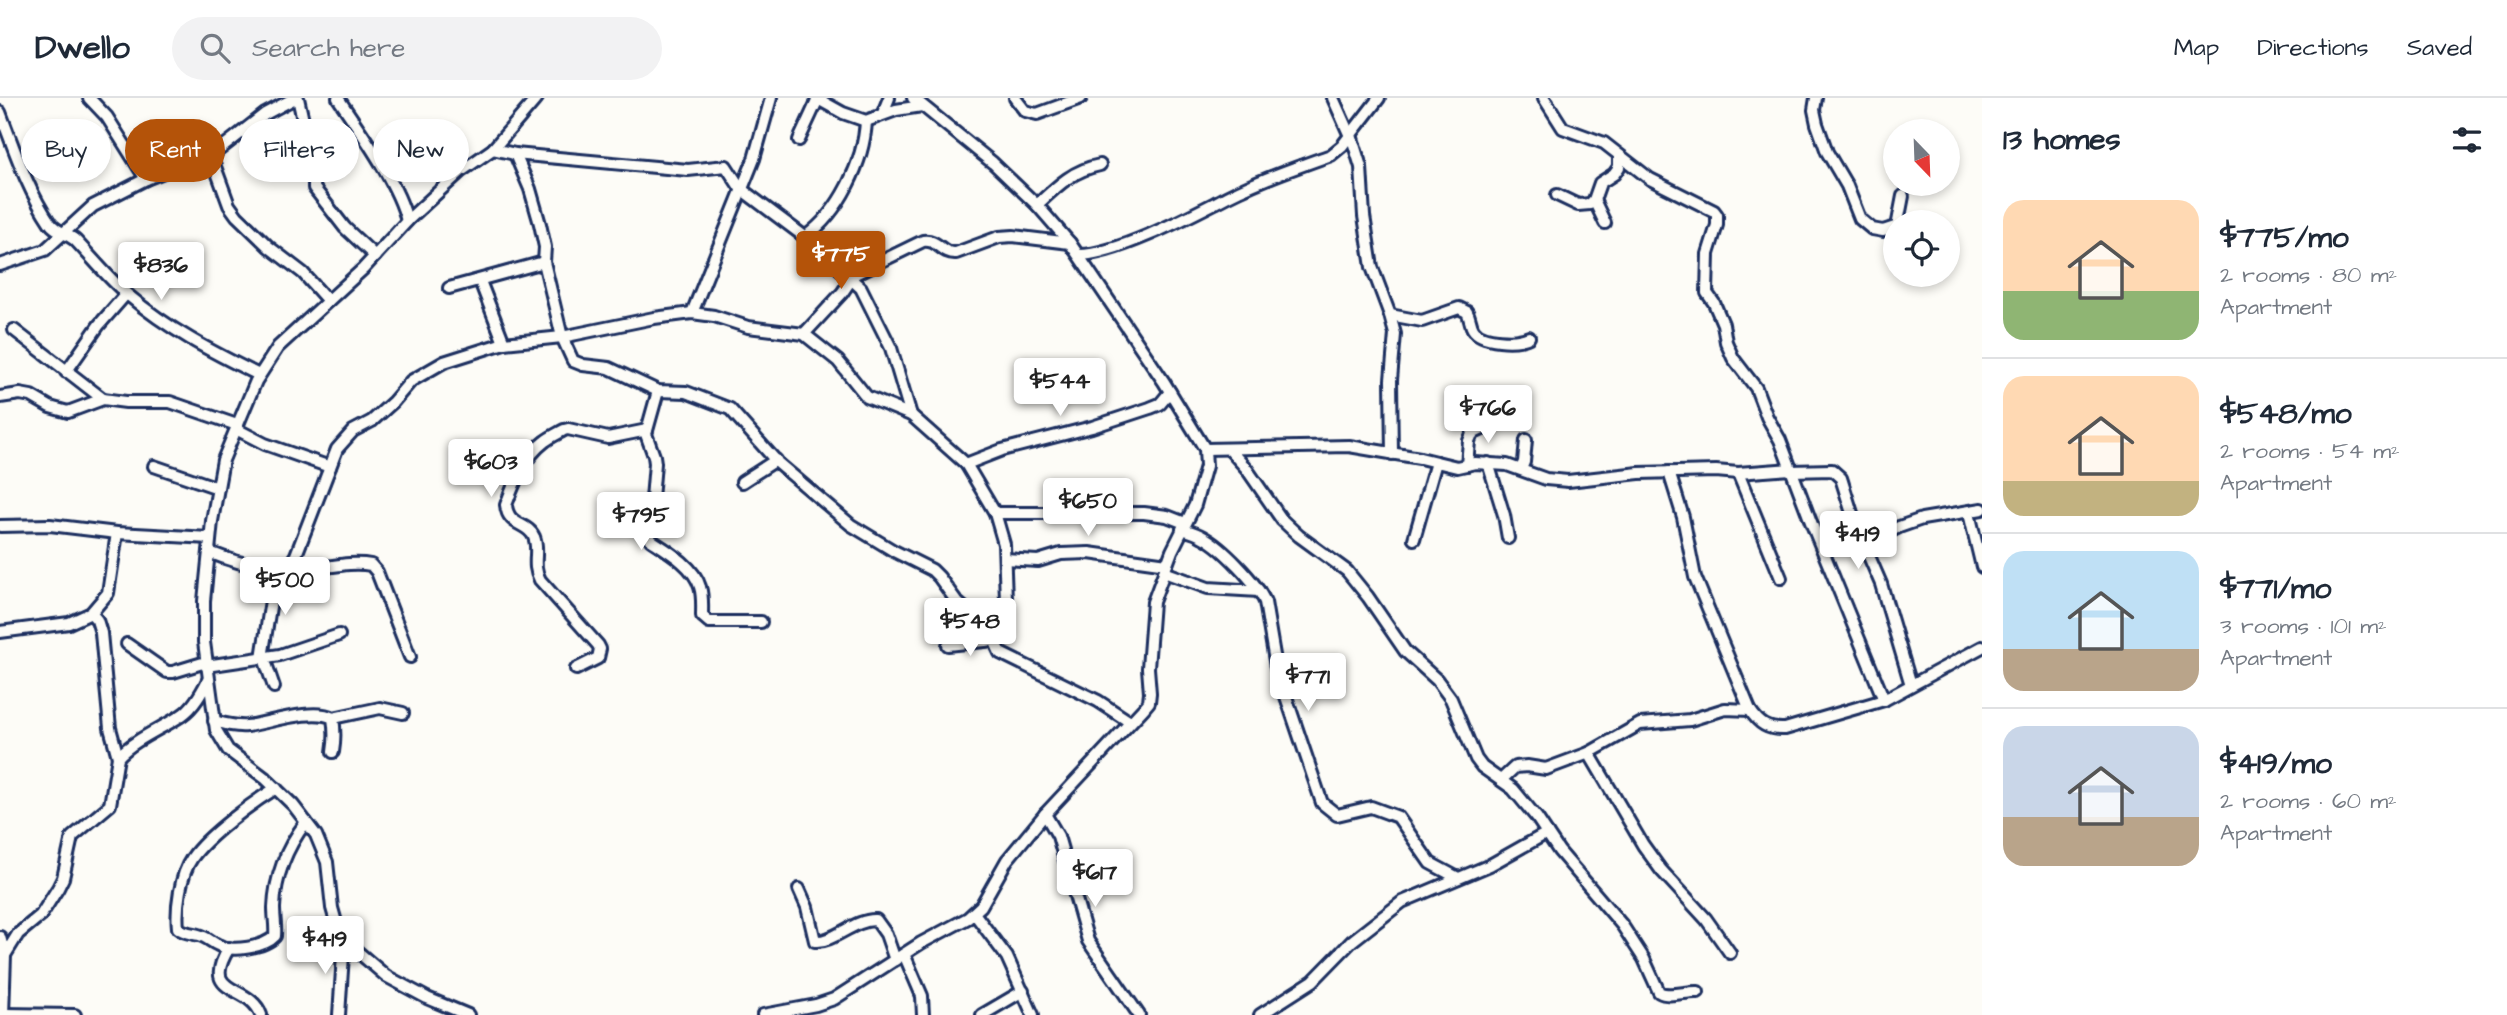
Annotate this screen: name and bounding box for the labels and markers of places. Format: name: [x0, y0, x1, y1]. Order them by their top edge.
pin: $775: [800, 232, 882, 291]
pin: $836: [120, 242, 202, 302]
pin: $544: [1019, 358, 1101, 418]
pin: $766: [1447, 386, 1529, 445]
pin: $603: [450, 440, 532, 499]
pin: $650: [1047, 478, 1129, 538]
pin: $795: [600, 492, 682, 552]
pin: $419: [1817, 512, 1899, 571]
pin: $500: [244, 558, 326, 617]
pin: $548: [929, 598, 1011, 658]
pin: $771: [1267, 654, 1349, 713]
pin: $617: [1054, 850, 1136, 909]
pin: $419: [284, 916, 366, 976]

